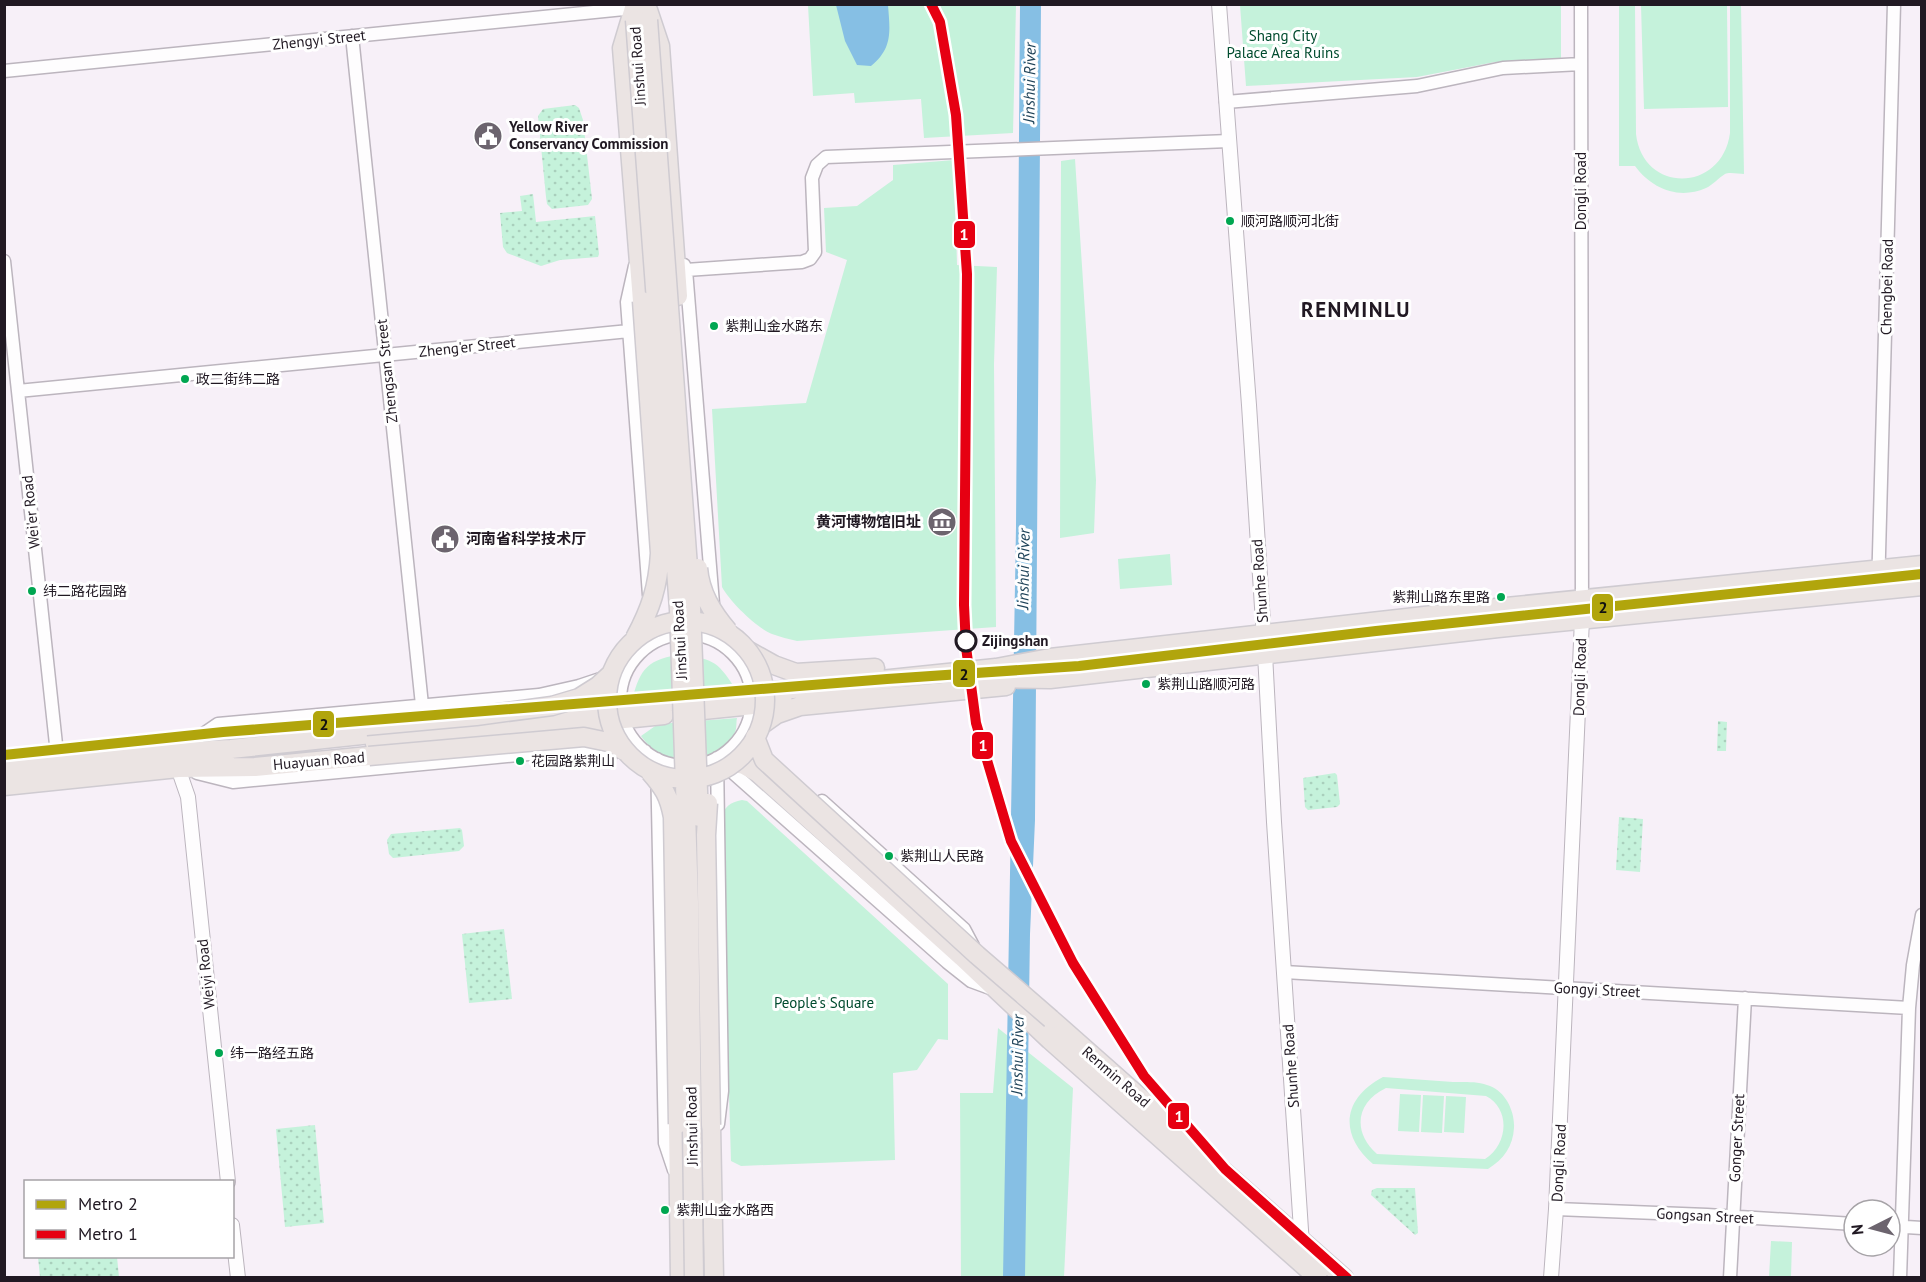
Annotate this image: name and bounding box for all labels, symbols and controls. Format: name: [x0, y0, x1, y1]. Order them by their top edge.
street label: Zhengyi Street: [271, 25, 366, 54]
street label: Jinshui Road: [625, 26, 650, 107]
park label: Shang City Palace Area Ruins: [1226, 26, 1340, 62]
water label: Jinshui River: [1018, 41, 1040, 125]
place label: Yellow River Conservancy Commission: [508, 117, 669, 153]
public building icon: Yellow River Conservancy Commission: [472, 120, 504, 152]
street label: Dongli Road: [1571, 152, 1590, 230]
place label: 顺河路顺河北街: [1241, 212, 1339, 230]
marker: 顺河路顺河北街: [1224, 215, 1236, 227]
line badge: 1: [953, 220, 976, 249]
text: 1: [959, 224, 969, 244]
street label: Chengbei Road: [1876, 239, 1897, 335]
district label: RENMINLU: [1301, 296, 1411, 323]
place label: 紫荆山金水路东: [725, 317, 823, 335]
street label: Zhengsan Street: [372, 318, 401, 424]
marker: 紫荆山金水路东: [708, 320, 720, 332]
street label: Zheng'er Street: [418, 332, 516, 361]
place label: 政二街纬二路: [196, 370, 280, 388]
marker: 政二街纬二路: [179, 373, 191, 385]
street label: Wei'er Road: [17, 474, 44, 550]
museum icon: 黄河博物馆旧址: [926, 506, 958, 538]
place label: 黄河博物馆旧址: [816, 512, 921, 531]
public building icon: 河南省科学技术厅: [429, 523, 461, 555]
water label: Jinshui River: [1012, 527, 1034, 611]
place label: 河南省科学技术厅: [466, 529, 586, 548]
street label: Shunhe Road: [1247, 538, 1272, 624]
place label: 纬二路花园路: [43, 582, 127, 600]
marker: 纬二路花园路: [26, 585, 38, 597]
place label: 紫荆山路东里路: [1392, 588, 1490, 606]
marker: 紫荆山路东里路: [1495, 591, 1507, 603]
line badge: 2: [1591, 593, 1614, 622]
text: 2: [1598, 597, 1608, 617]
street label: Jinshui Road: [668, 600, 691, 681]
marker: Zijingshan: [955, 630, 977, 652]
place label: Zijingshan: [982, 631, 1049, 650]
street label: Dongli Road: [1569, 638, 1590, 716]
line badge: 2: [952, 659, 976, 688]
text: 2: [959, 664, 969, 684]
place label: 紫荆山路顺河路: [1157, 675, 1255, 693]
marker: 紫荆山路顺河路: [1140, 678, 1152, 690]
line badge: 2: [312, 710, 335, 738]
text: 2: [319, 714, 329, 734]
line badge: 1: [971, 731, 994, 760]
text: 1: [978, 735, 988, 755]
street label: Huayuan Road: [272, 747, 366, 774]
place label: 花园路紫荆山: [531, 752, 615, 770]
marker: 花园路紫荆山: [514, 755, 526, 767]
place label: 紫荆山人民路: [900, 847, 984, 865]
marker: 紫荆山人民路: [883, 850, 895, 862]
street label: Weiyi Road: [192, 938, 219, 1010]
street label: Gongyi Street: [1553, 978, 1641, 1001]
park label: People's Square: [774, 993, 874, 1012]
water label: Jinshui River: [1006, 1013, 1028, 1097]
street label: Shunhe Road: [1278, 1023, 1303, 1109]
street label: Renmin Road: [1078, 1042, 1154, 1111]
place label: 纬一路经五路: [230, 1044, 314, 1062]
marker: 纬一路经五路: [213, 1047, 225, 1059]
street label: Jinshui Road: [681, 1086, 702, 1167]
street label: Gonger Street: [1725, 1093, 1748, 1183]
line badge: 1: [1167, 1102, 1190, 1130]
text: 1: [1174, 1106, 1184, 1126]
street label: Dongli Road: [1547, 1123, 1570, 1203]
legend: [24, 1180, 234, 1258]
text: Metro 2: [78, 1192, 138, 1215]
north arrow: [1842, 1198, 1902, 1258]
place label: 紫荆山金水路西: [676, 1201, 774, 1219]
street label: Gongsan Street: [1656, 1203, 1754, 1228]
marker: 紫荆山金水路西: [659, 1204, 671, 1216]
text: Metro 1: [78, 1222, 138, 1245]
text: N: [1847, 1223, 1868, 1236]

